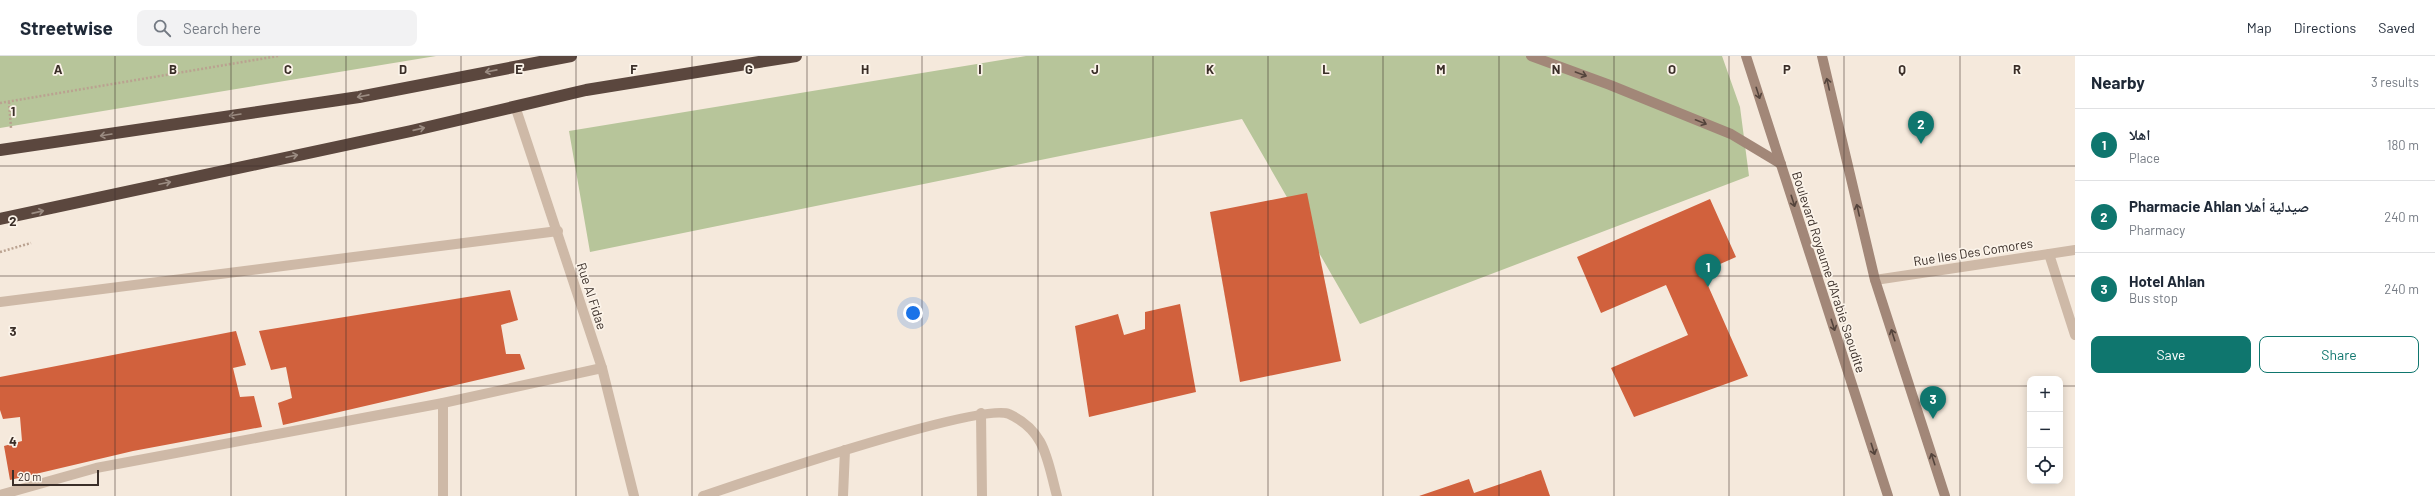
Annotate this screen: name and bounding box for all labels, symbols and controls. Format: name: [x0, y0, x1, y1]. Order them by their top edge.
search box: [137, 10, 417, 46]
text: Streetwise: [20, 16, 113, 39]
icon: search: [151, 17, 173, 39]
text: Search here: [183, 19, 261, 37]
text: Map: [2247, 19, 2272, 36]
text: Directions: [2294, 19, 2356, 36]
text: Saved: [2378, 19, 2415, 36]
text: A: [54, 61, 63, 77]
text: B: [169, 61, 177, 77]
text: C: [284, 61, 292, 77]
text: D: [399, 61, 407, 77]
text: E: [515, 61, 523, 77]
text: F: [630, 61, 638, 77]
text: G: [745, 61, 753, 77]
text: H: [861, 61, 869, 77]
text: I: [978, 61, 982, 77]
text: J: [1091, 61, 1099, 77]
text: K: [1206, 61, 1214, 77]
text: L: [1322, 61, 1330, 77]
text: M: [1436, 61, 1446, 77]
text: N: [1552, 61, 1560, 77]
text: O: [1668, 61, 1676, 77]
text: P: [1783, 61, 1791, 77]
text: Q: [1898, 61, 1906, 77]
text: R: [2013, 61, 2021, 77]
one-way arrow: [485, 68, 498, 76]
one-way arrow: [1574, 71, 1586, 79]
text: Nearby: [2091, 72, 2145, 92]
text: 3 results: [2371, 74, 2419, 90]
one-way arrow: [1824, 77, 1832, 90]
one-way arrow: [1755, 86, 1762, 99]
one-way arrow: [357, 92, 370, 100]
text: 1: [11, 103, 15, 119]
one-way arrow: [229, 111, 242, 119]
pin: 2: [1908, 111, 1934, 144]
one-way arrow: [1695, 119, 1707, 127]
one-way arrow: [413, 125, 426, 133]
text: اهلا: [2129, 125, 2150, 143]
one-way arrow: [100, 131, 113, 139]
text: 1: [2102, 137, 2106, 153]
text: 180 m: [2387, 137, 2419, 153]
text: Place: [2129, 150, 2160, 166]
one-way arrow: [285, 152, 298, 160]
street label: Boulevard Royaume d'Arabie Saoudite: [1789, 169, 1869, 375]
one-way arrow: [158, 178, 171, 186]
one-way arrow: [1790, 195, 1797, 208]
text: Pharmacie Ahlan صيدلية أهلا: [2129, 197, 2309, 215]
one-way arrow: [1854, 204, 1862, 217]
one-way arrow: [32, 208, 45, 216]
text: 2: [2100, 209, 2108, 225]
text: 240 m: [2384, 209, 2419, 225]
text: 2: [9, 213, 17, 229]
text: Pharmacy: [2129, 222, 2185, 238]
street label: Rue Iles Des Comores: [1912, 235, 2034, 269]
pin: 1: [1695, 254, 1721, 287]
street label: Rue Al Fidae: [574, 261, 610, 331]
text: Hotel Ahlan: [2129, 272, 2205, 290]
text: 3: [2100, 281, 2108, 297]
text: 240 m: [2384, 281, 2419, 297]
text: Bus stop: [2129, 290, 2178, 306]
your location: [903, 303, 923, 323]
one-way arrow: [1830, 318, 1837, 331]
text: 3: [9, 323, 17, 339]
one-way arrow: [1889, 329, 1896, 342]
button: Save: [2091, 336, 2251, 373]
button: Share: [2259, 336, 2419, 373]
map controls: [2027, 376, 2063, 484]
button: +: [2027, 376, 2063, 412]
pin: 3: [1920, 386, 1946, 419]
button: −: [2027, 412, 2063, 448]
text: 4: [9, 433, 17, 449]
one-way arrow: [1870, 442, 1877, 455]
button: locate: [2027, 448, 2063, 484]
one-way arrow: [1929, 453, 1936, 466]
scale bar: [12, 468, 99, 487]
text: 20 m: [18, 470, 41, 483]

